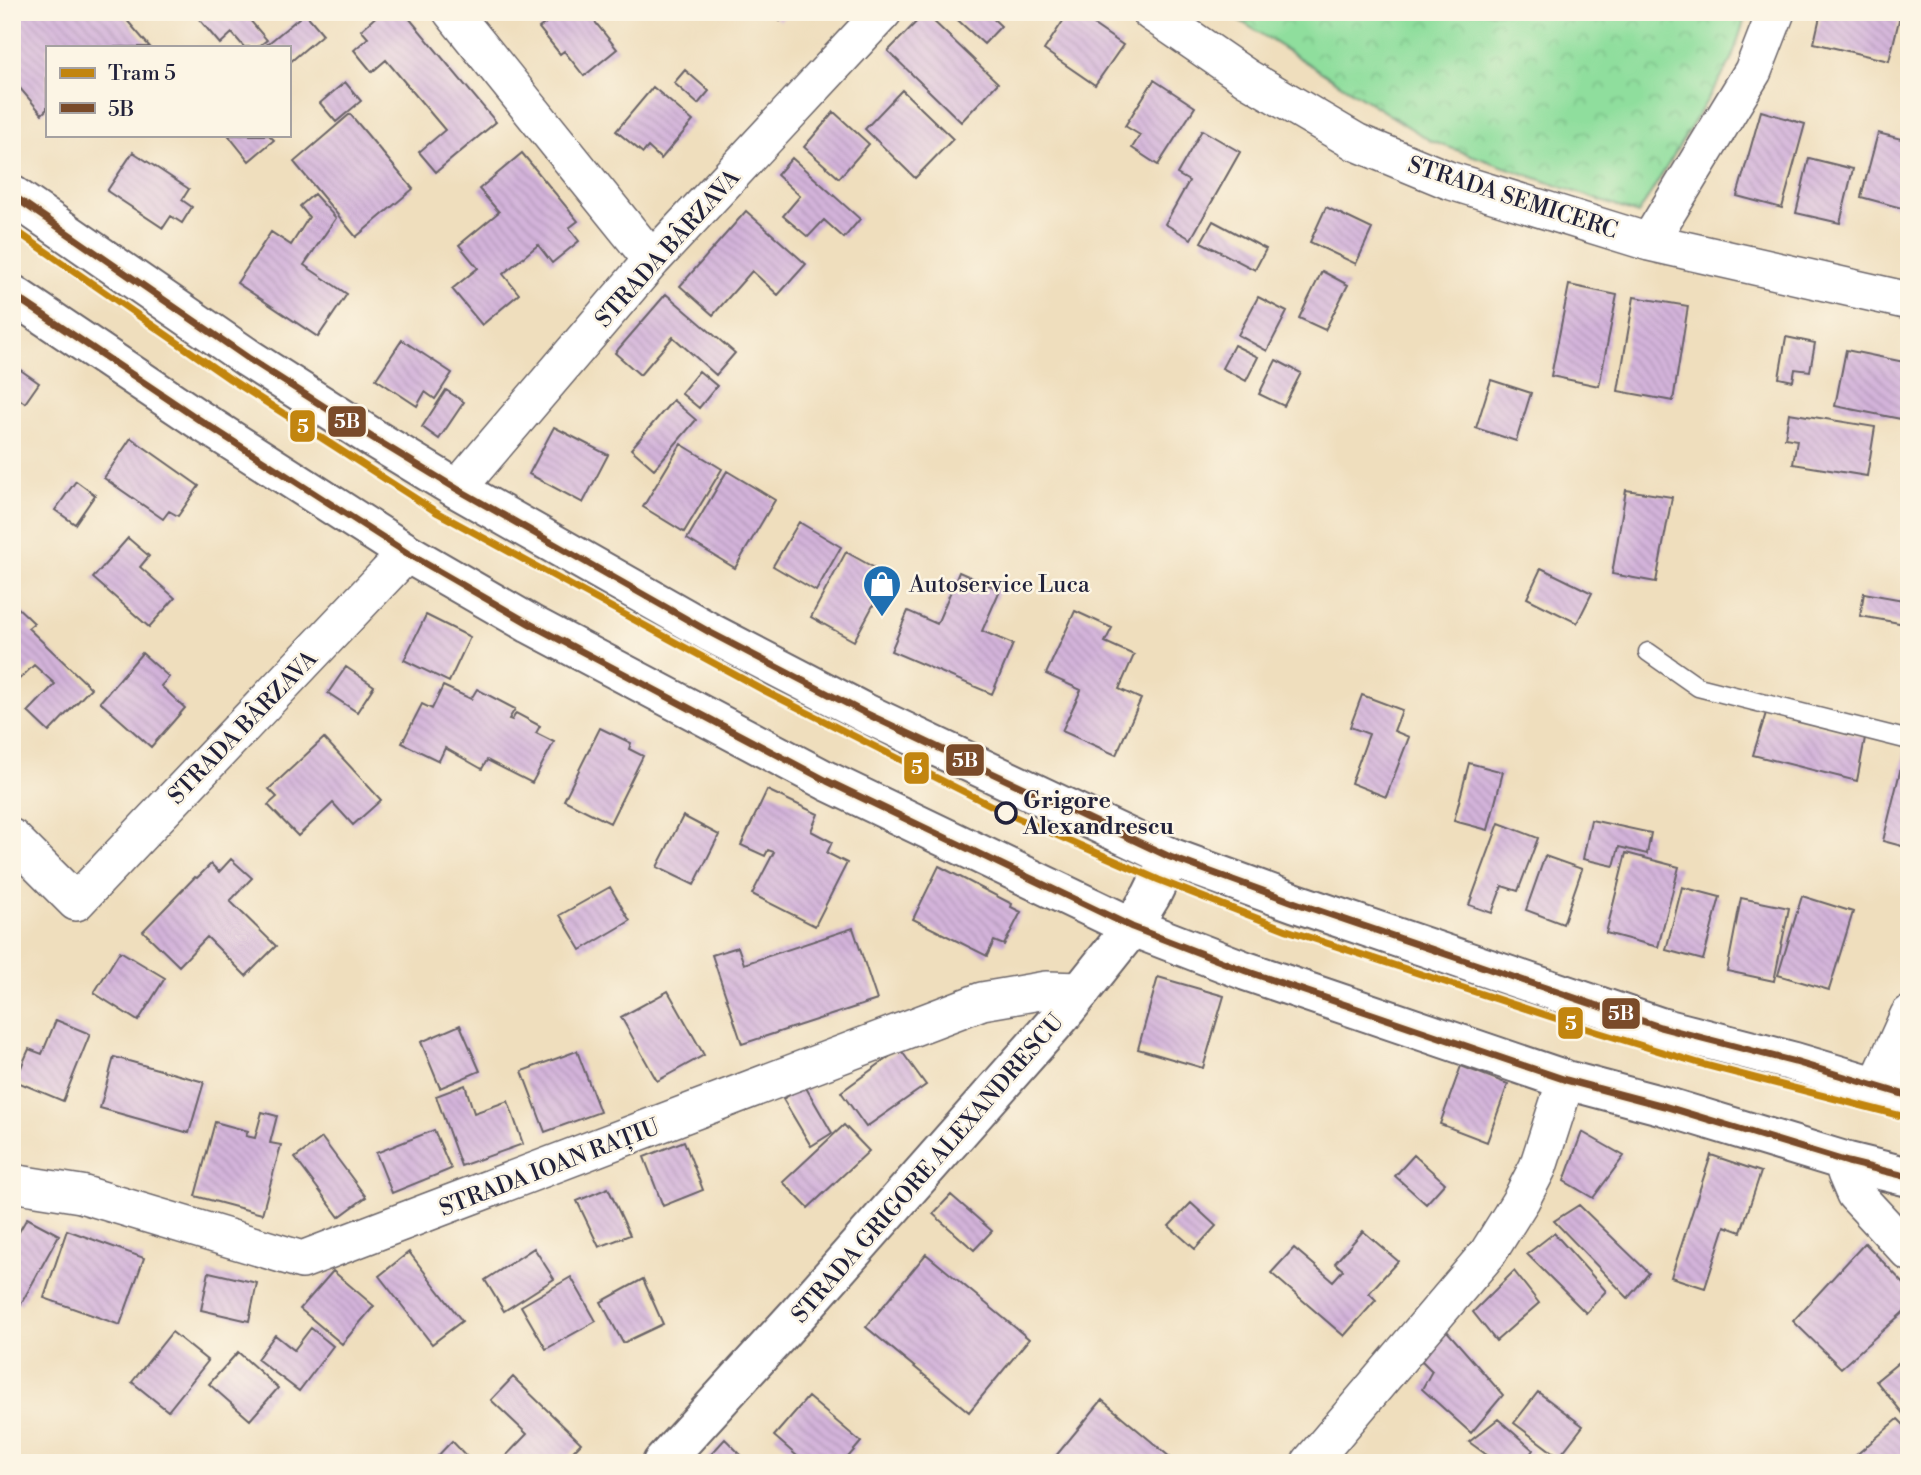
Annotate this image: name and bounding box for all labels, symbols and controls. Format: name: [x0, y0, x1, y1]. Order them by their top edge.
legend: [46, 46, 290, 136]
text: Tram 5: [108, 61, 176, 87]
text: 5B: [108, 97, 134, 123]
street label: STRADA SEMICERC: [1404, 151, 1621, 245]
street label: STRADA BÂRZAVA: [588, 162, 747, 333]
line badge: 5B: [327, 405, 367, 438]
line badge: 5: [289, 409, 316, 443]
text: 5B: [334, 410, 360, 434]
text: 5: [297, 415, 309, 439]
shop icon: Autoservice Luca: [861, 563, 903, 618]
place label: Autoservice Luca: [908, 571, 1090, 599]
street label: STRADA BÂRZAVA: [161, 643, 324, 810]
line badge: 5B: [945, 743, 985, 777]
text: 5B: [952, 749, 978, 773]
line badge: 5: [903, 751, 930, 785]
text: 5: [911, 756, 923, 780]
place label: Grigore Alexandrescu: [1022, 787, 1174, 841]
marker: Grigore Alexandrescu: [995, 802, 1017, 824]
line badge: 5B: [1601, 997, 1641, 1030]
text: 5B: [1608, 1002, 1634, 1026]
line badge: 5: [1557, 1006, 1584, 1040]
street label: STRADA GRIGORE ALEXANDRESCU: [786, 1008, 1070, 1329]
text: 5: [1565, 1012, 1577, 1036]
street label: STRADA IOAN RAȚIU: [435, 1113, 664, 1224]

